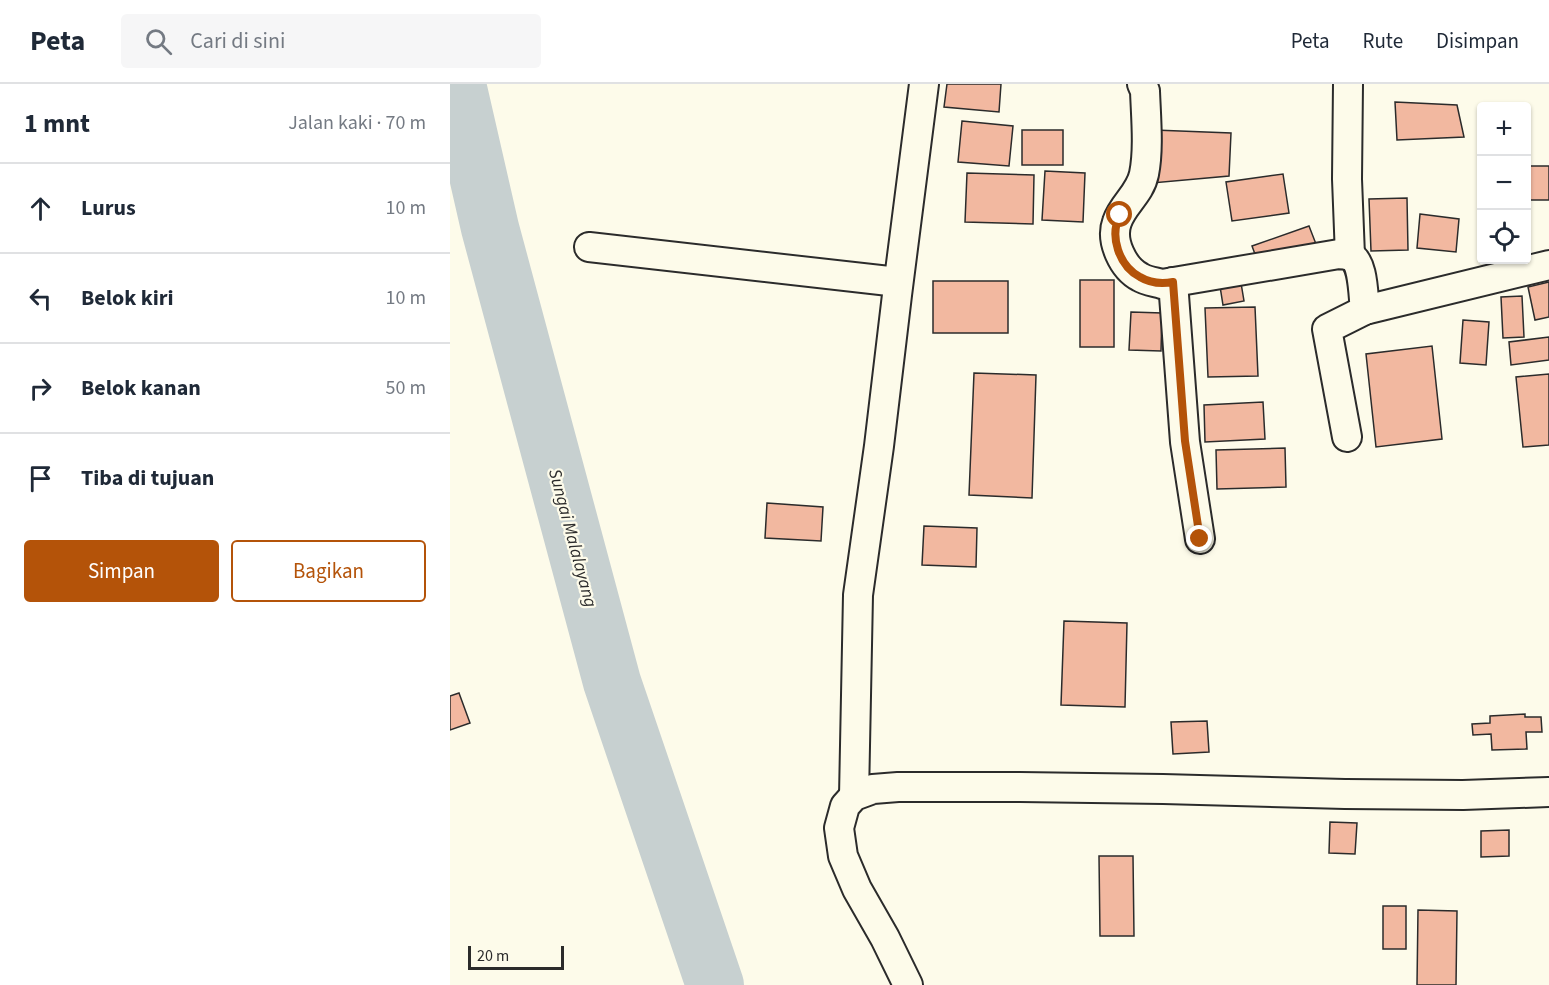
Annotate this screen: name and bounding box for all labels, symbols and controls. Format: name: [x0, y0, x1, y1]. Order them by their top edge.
search box: [121, 14, 541, 68]
text: Peta: [30, 21, 85, 61]
icon: search: [142, 25, 175, 58]
text: Cari di sini: [190, 25, 285, 57]
text: Peta: [1291, 26, 1329, 56]
text: Rute: [1362, 26, 1403, 56]
text: Disimpan: [1436, 26, 1519, 56]
map controls: [1477, 102, 1531, 264]
button: +: [1477, 102, 1531, 156]
text: 1 mnt: [24, 105, 90, 142]
text: Jalan kaki · 70 m: [288, 109, 426, 137]
button: −: [1477, 156, 1531, 210]
icon: ahead: [24, 192, 57, 225]
text: Lurus: [81, 192, 136, 224]
text: 10 m: [386, 194, 426, 222]
route start: [1106, 201, 1132, 227]
button: locate: [1477, 210, 1531, 264]
icon: left: [24, 282, 57, 315]
text: Belok kiri: [81, 282, 174, 314]
text: 10 m: [386, 284, 426, 312]
icon: right: [24, 372, 57, 405]
text: Belok kanan: [81, 372, 201, 404]
text: 50 m: [386, 374, 426, 402]
icon: arrive: [24, 462, 57, 495]
text: Tiba di tujuan: [81, 462, 214, 494]
water label: Sungai Malalayang: [542, 466, 603, 610]
route end: [1186, 525, 1212, 551]
button: Simpan: [24, 540, 219, 602]
button: Bagikan: [231, 540, 426, 602]
scale bar: [468, 943, 564, 970]
text: 20 m: [477, 945, 509, 967]

